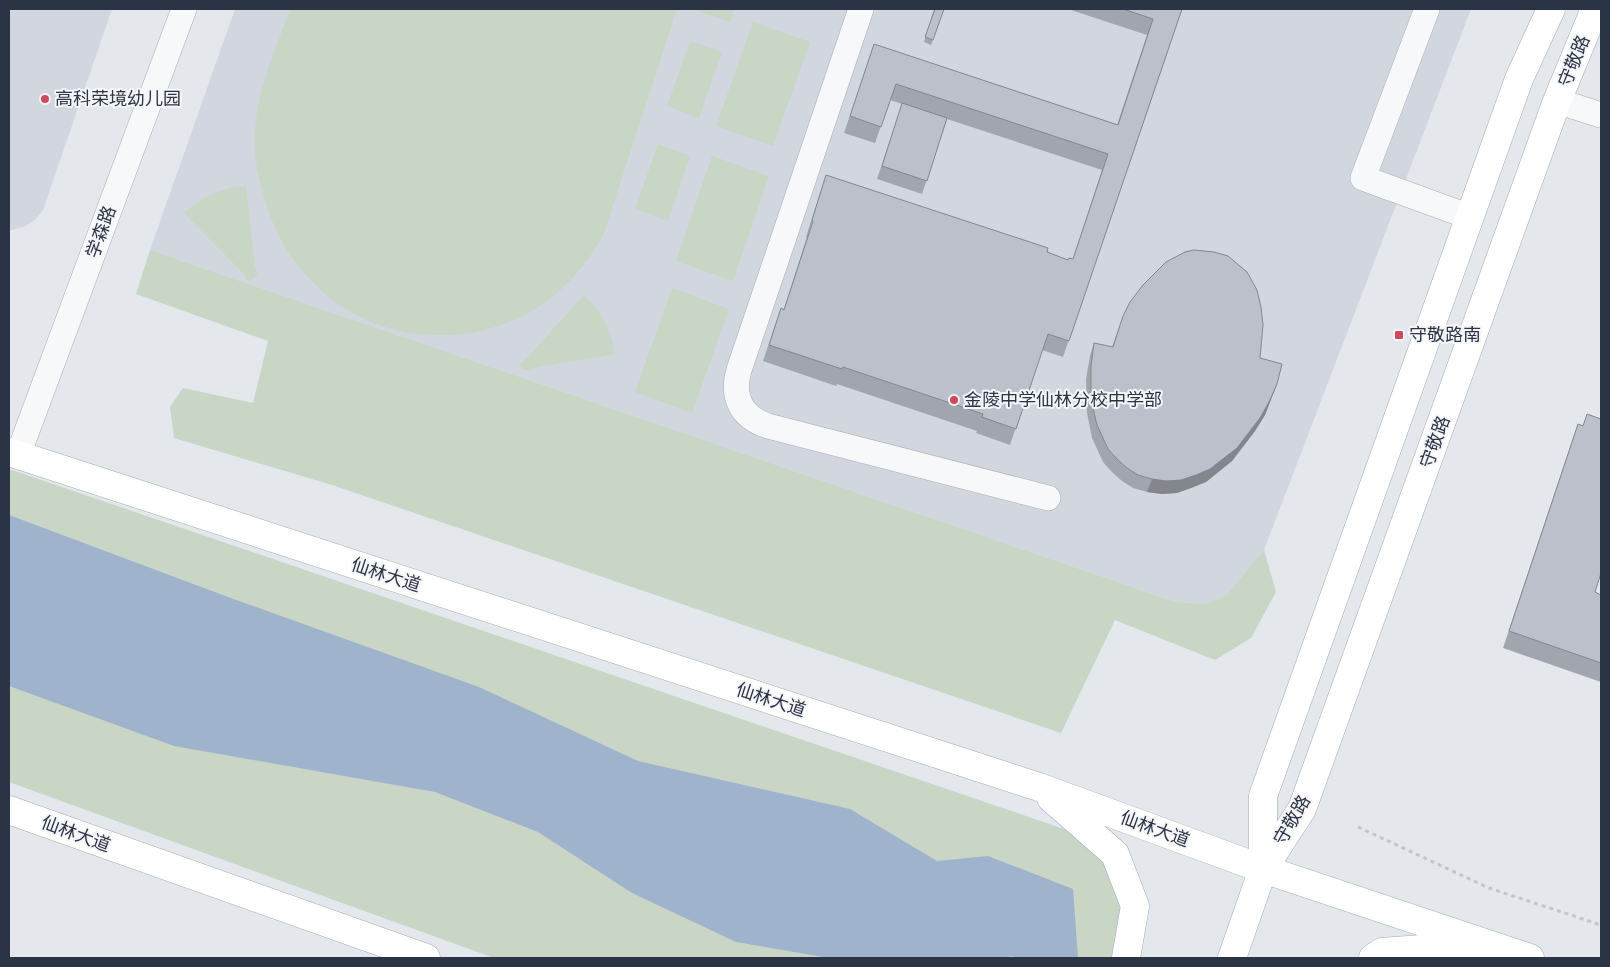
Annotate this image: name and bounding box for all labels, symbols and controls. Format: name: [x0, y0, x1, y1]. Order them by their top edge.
street label: 守敬路: [1554, 32, 1594, 90]
place label: 高科荣境幼儿园: [55, 88, 181, 110]
marker: 高科荣境幼儿园: [39, 93, 51, 105]
street label: 学森路: [81, 203, 121, 261]
place label: 守敬路南: [1409, 324, 1481, 346]
marker: 守敬路南: [1393, 329, 1405, 341]
place label: 金陵中学仙林分校中学部: [964, 389, 1162, 411]
marker: 金陵中学仙林分校中学部: [948, 394, 960, 406]
street label: 守敬路: [1415, 413, 1455, 471]
street label: 仙林大道: [348, 553, 424, 597]
street label: 仙林大道: [733, 678, 809, 722]
street label: 守敬路: [1269, 791, 1315, 849]
street label: 仙林大道: [1117, 806, 1193, 852]
street label: 仙林大道: [38, 811, 114, 857]

